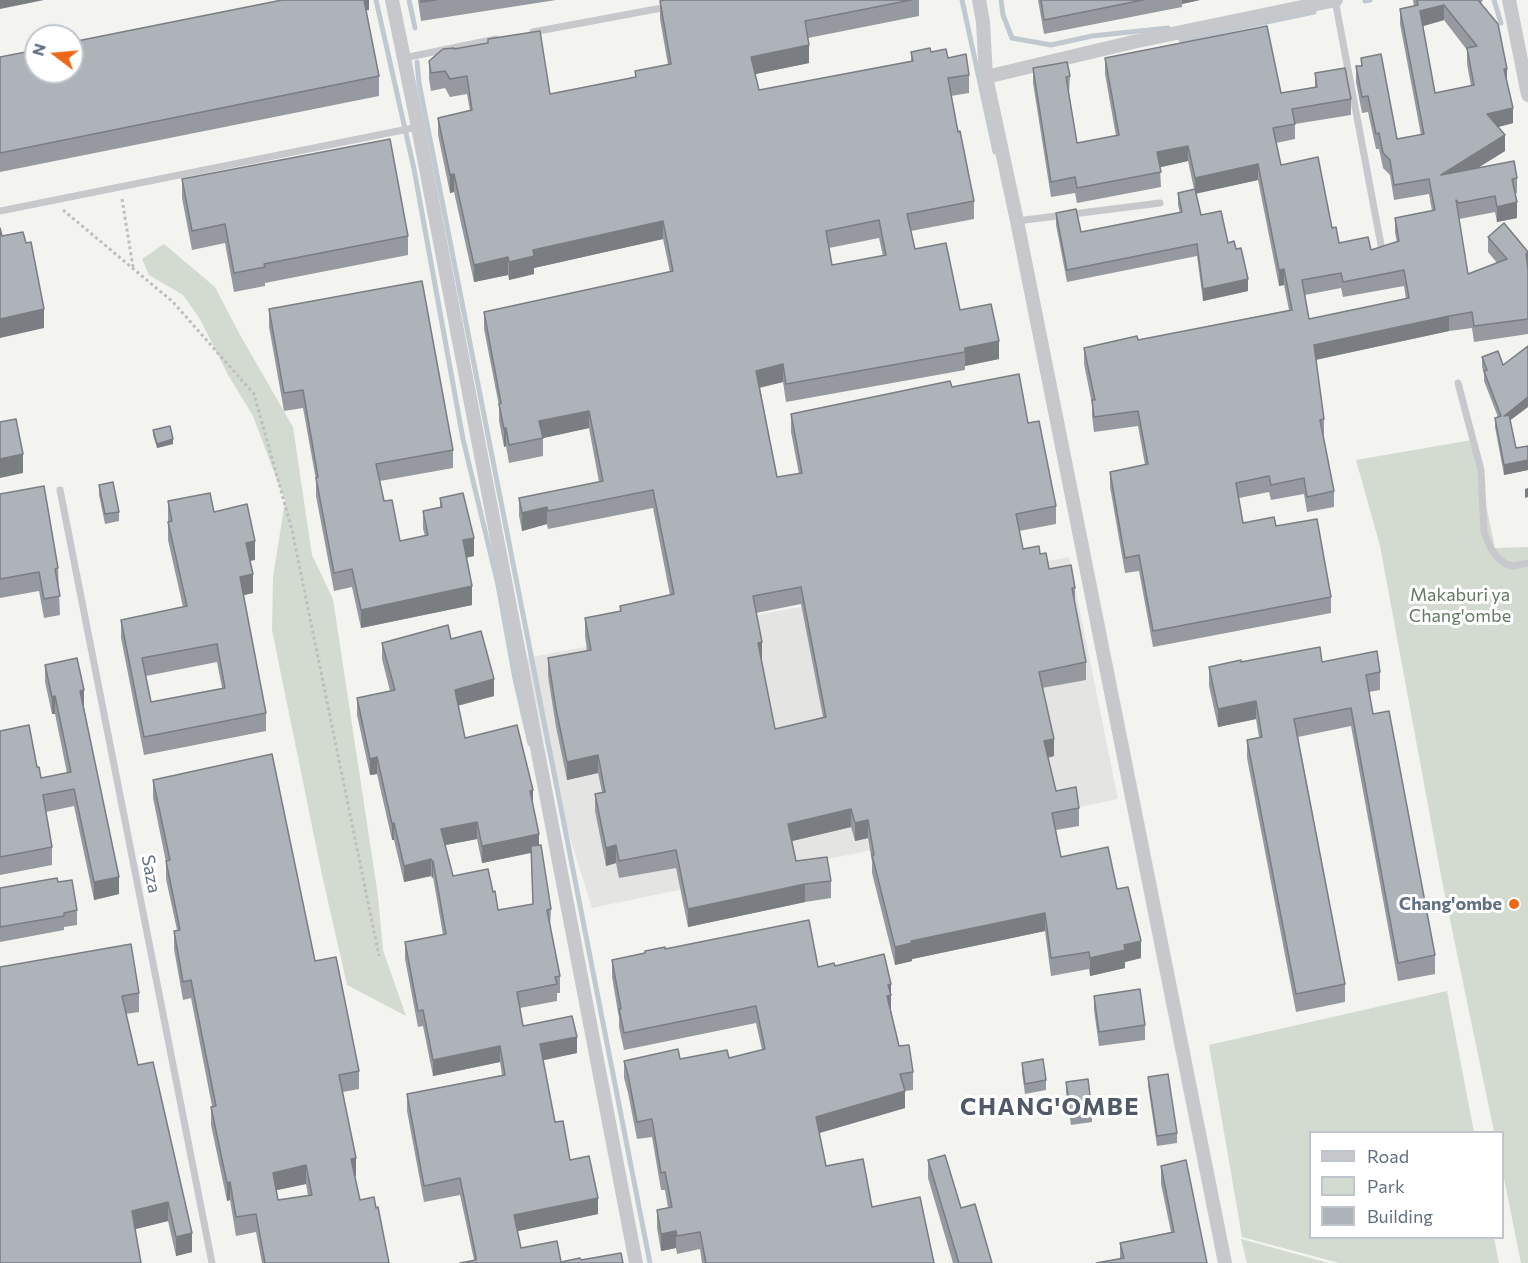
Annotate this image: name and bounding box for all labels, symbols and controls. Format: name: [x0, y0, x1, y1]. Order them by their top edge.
north arrow: [24, 24, 84, 84]
text: N: [27, 41, 49, 58]
park label: Makaburi ya Chang'ombe: [1409, 584, 1511, 626]
street label: Saza: [137, 853, 165, 895]
place label: Chang'ombe: [1399, 893, 1502, 915]
marker: Chang'ombe: [1507, 897, 1521, 911]
district label: CHANG'OMBE: [960, 1093, 1140, 1121]
legend: [1309, 1131, 1504, 1239]
text: Road: [1367, 1145, 1409, 1167]
text: Park: [1367, 1175, 1405, 1197]
text: Building: [1367, 1205, 1433, 1227]

